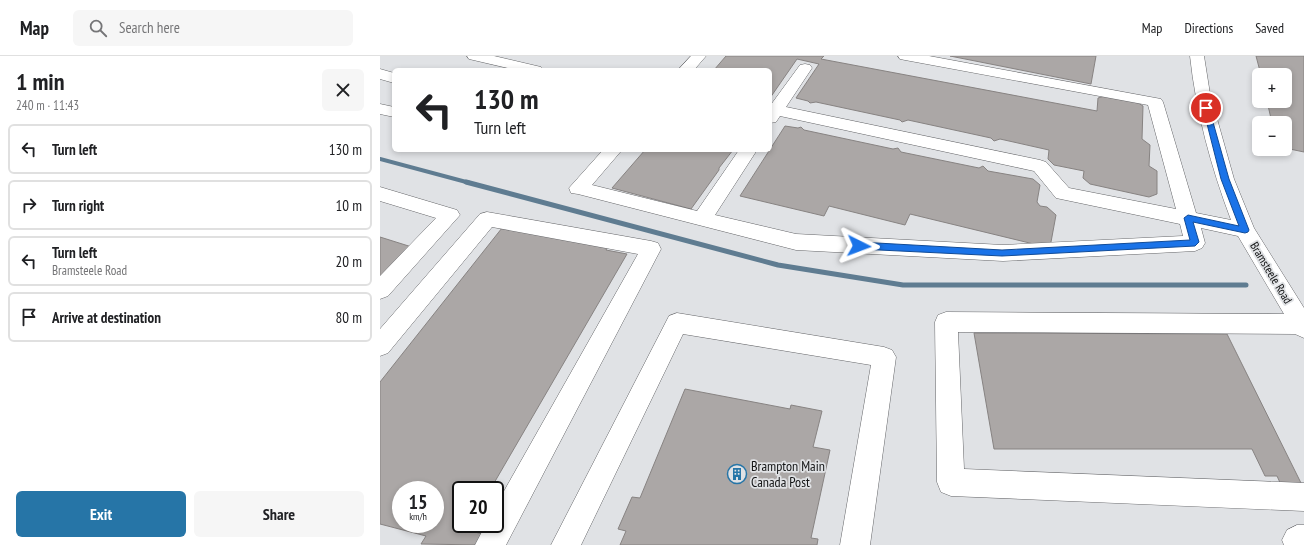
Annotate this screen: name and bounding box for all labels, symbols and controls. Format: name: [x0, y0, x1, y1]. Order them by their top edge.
search box: [73, 10, 353, 46]
text: Map: [20, 16, 49, 40]
icon: search: [87, 17, 109, 39]
text: Search here: [119, 18, 180, 37]
text: Map: [1142, 19, 1162, 37]
text: Directions: [1184, 19, 1233, 37]
text: Saved: [1255, 19, 1284, 37]
text: 1 min: [16, 66, 64, 97]
map controls: [1252, 68, 1292, 156]
button: +: [1252, 68, 1292, 108]
button: close: [322, 69, 364, 111]
text: 130 m: [474, 80, 538, 117]
icon: left: [408, 84, 460, 136]
pin: [1189, 91, 1223, 125]
text: 240 m · 11:43: [16, 97, 79, 114]
icon: arrive: [1195, 97, 1217, 119]
text: Turn left: [474, 116, 526, 139]
button: −: [1252, 116, 1292, 156]
icon: left: [18, 138, 40, 160]
text: Turn left: [52, 140, 97, 159]
text: 130 m: [329, 140, 362, 159]
icon: right: [18, 194, 40, 216]
text: Turn right: [52, 196, 104, 215]
text: 10 m: [336, 196, 362, 215]
position arrow: [838, 225, 880, 267]
street label: Bramsteele Road: [1247, 239, 1296, 306]
text: Turn left: [52, 243, 97, 262]
icon: left: [18, 250, 40, 272]
text: 20 m: [336, 252, 362, 271]
text: Bramsteele Road: [52, 262, 127, 279]
icon: arrive: [18, 306, 40, 328]
text: Arrive at destination: [52, 308, 161, 327]
text: 80 m: [336, 308, 362, 327]
place label: Brampton Main Canada Post: [751, 457, 825, 491]
building icon: Brampton Main Canada Post: [726, 463, 748, 485]
speed limit sign: 20: [452, 481, 504, 533]
text: 15: [408, 489, 428, 515]
button: Exit: [16, 491, 186, 537]
button: Share: [194, 491, 364, 537]
text: km/h: [409, 510, 427, 523]

